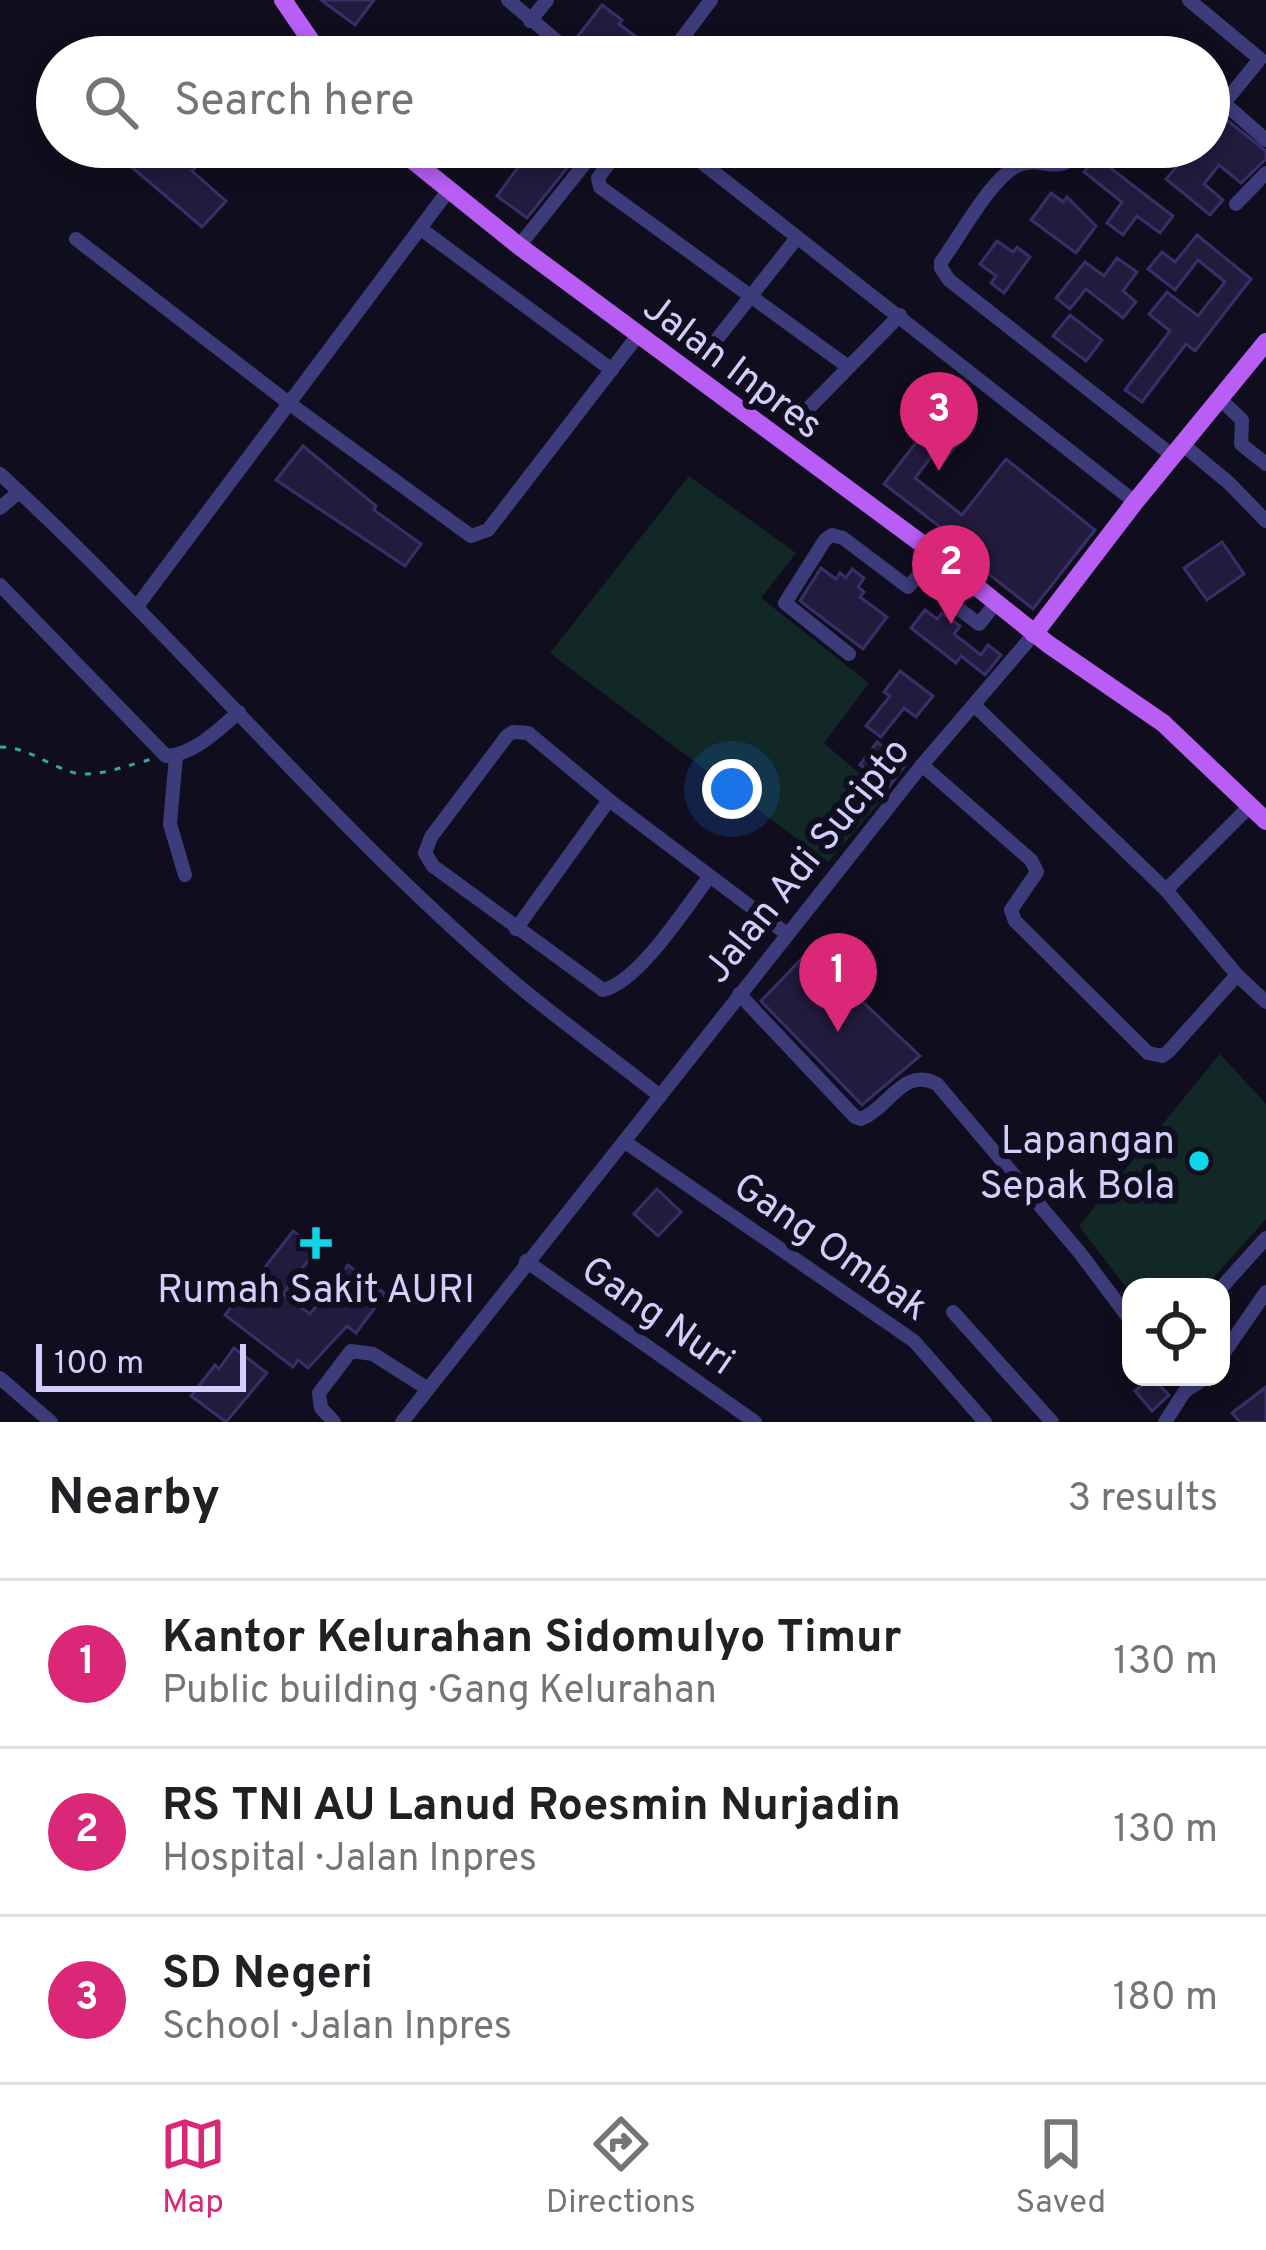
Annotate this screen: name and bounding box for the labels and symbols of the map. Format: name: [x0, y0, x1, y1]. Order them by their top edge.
street label: Jalan Inpres: [632, 285, 831, 452]
pin: 3: [900, 372, 978, 471]
pin: 2: [912, 525, 990, 624]
street label: Jalan Adi Sucipto: [694, 729, 923, 995]
your location: [702, 759, 762, 819]
pin: 1: [799, 933, 877, 1032]
place label: Lapangan Sepak Bola: [980, 1119, 1175, 1213]
marker: Lapangan Sepak Bola: [1186, 1148, 1212, 1174]
street label: Gang Ombak: [722, 1164, 936, 1334]
marker: Rumah Sakit AURI: [300, 1227, 332, 1259]
street label: Gang Nuri: [570, 1247, 743, 1388]
place label: Rumah Sakit AURI: [157, 1268, 475, 1317]
scale bar: [36, 1338, 246, 1391]

